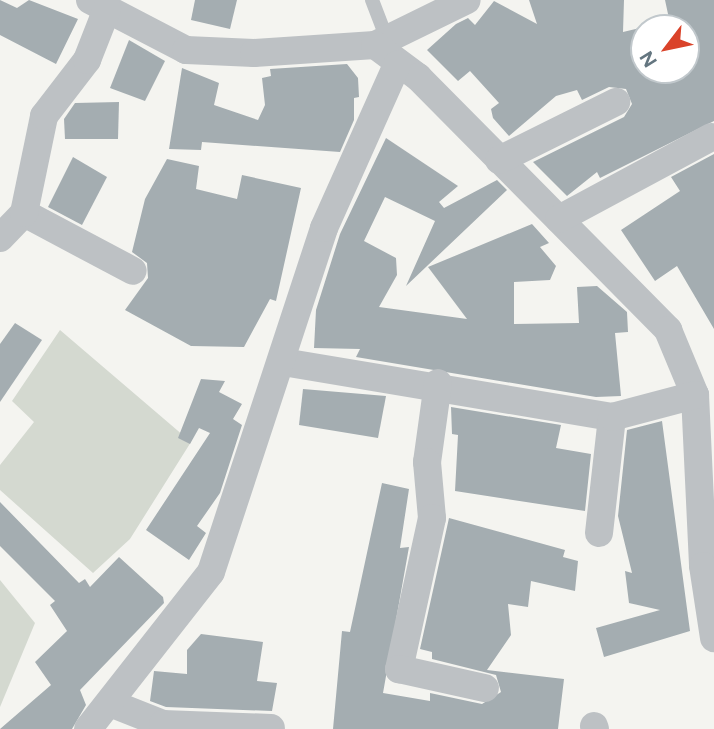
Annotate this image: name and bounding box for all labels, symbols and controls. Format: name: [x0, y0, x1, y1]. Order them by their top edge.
north arrow: [630, 14, 700, 84]
text: N: [635, 47, 662, 72]

